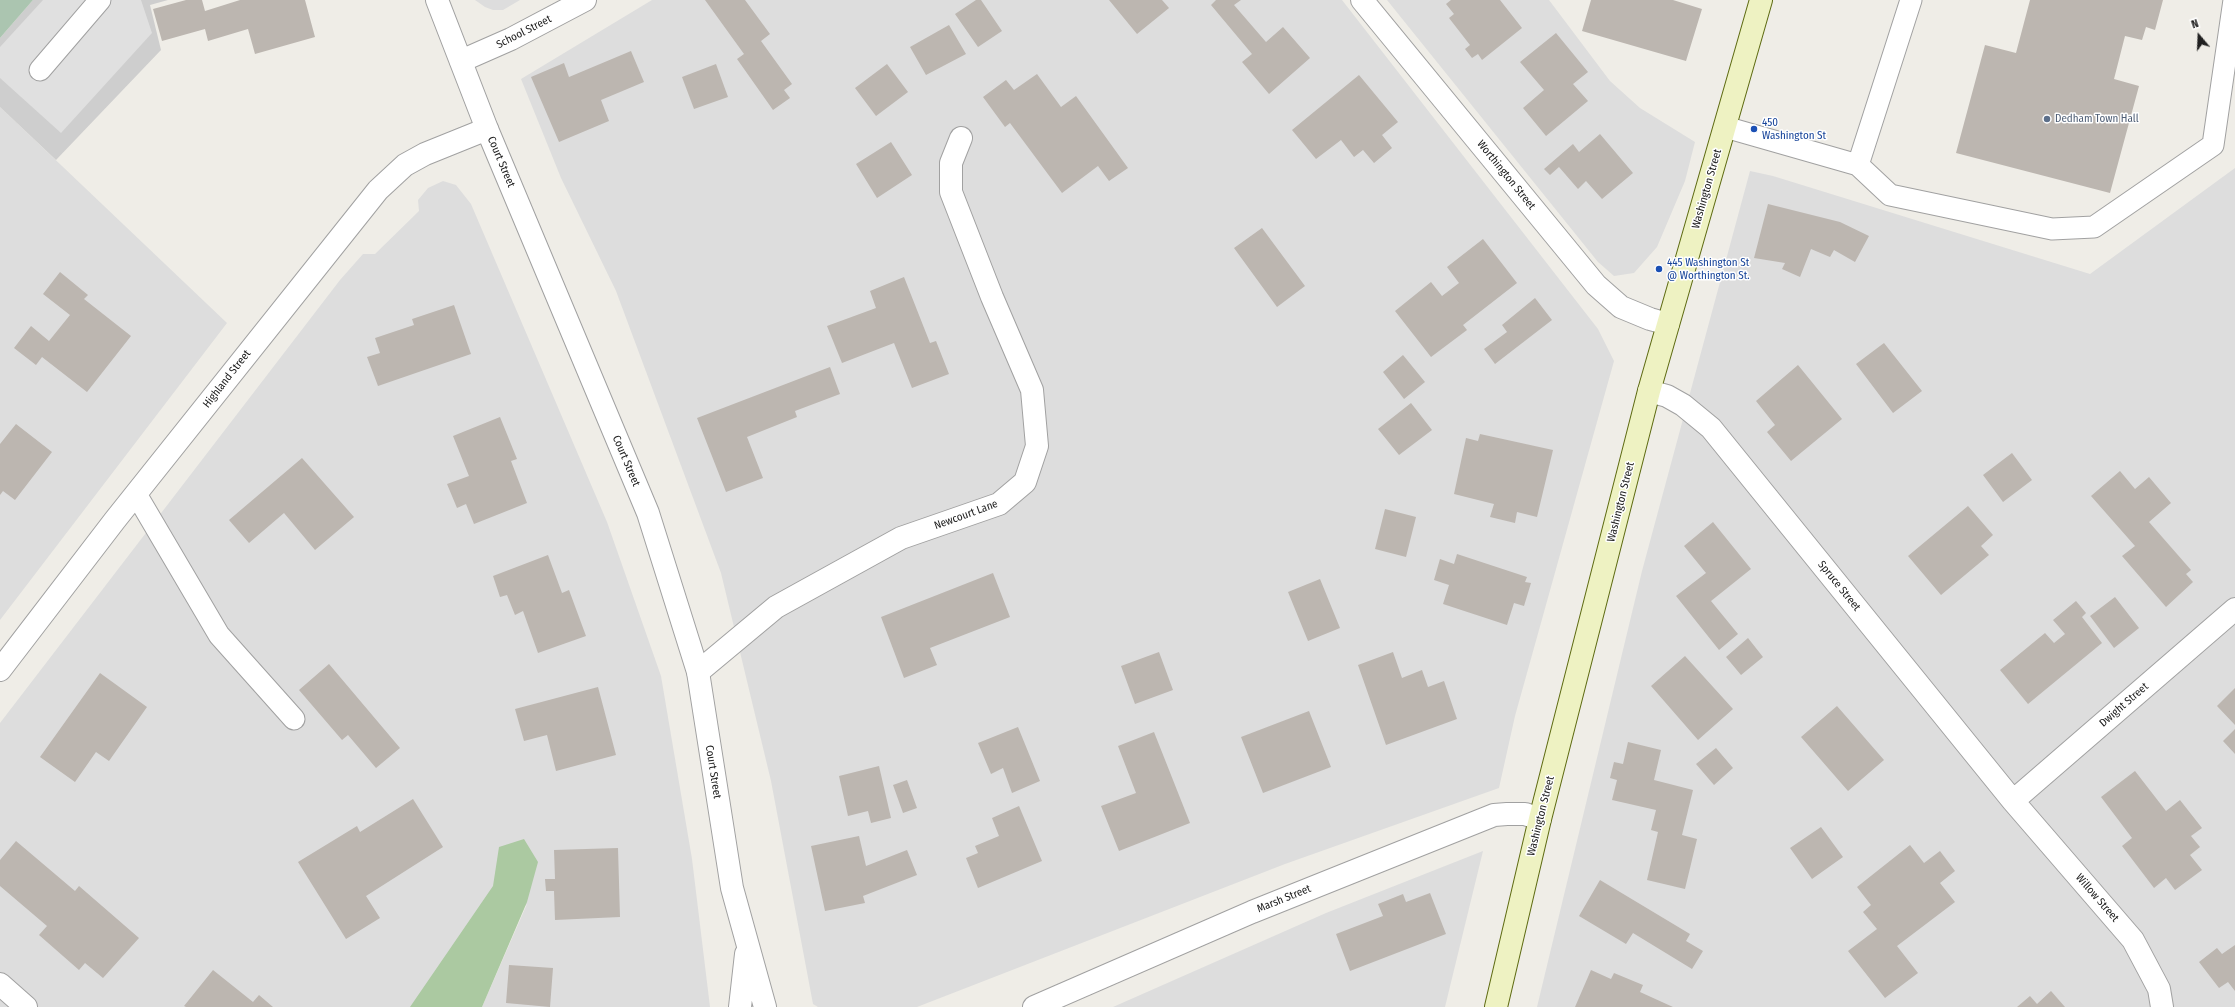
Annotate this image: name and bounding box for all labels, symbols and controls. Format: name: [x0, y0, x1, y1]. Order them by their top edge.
street label: School Street: [494, 12, 554, 52]
north arrow: [2179, 16, 2219, 56]
text: N: [2190, 17, 2200, 31]
place label: Dedham Town Hall: [2055, 112, 2139, 126]
marker: Dedham Town Hall: [2042, 114, 2052, 124]
place label: 450 Washington St: [1762, 116, 1826, 142]
marker: 450 Washington St: [1749, 124, 1759, 134]
street label: Court Street: [484, 135, 518, 189]
street label: Worthington Street: [1474, 138, 1538, 212]
street label: Washington Street: [1689, 148, 1725, 230]
place label: 445 Washington St @ Worthington St.: [1667, 256, 1750, 282]
marker: 445 Washington St @ Worthington St.: [1654, 264, 1664, 274]
street label: Highland Street: [200, 347, 254, 411]
street label: Court Street: [609, 434, 643, 488]
street label: Washington Street: [1605, 461, 1637, 543]
street label: Newcourt Lane: [932, 497, 1000, 533]
street label: Spruce Street: [1815, 558, 1863, 614]
street label: Dwight Street: [2097, 680, 2151, 730]
street label: Court Street: [702, 744, 724, 800]
street label: Washington Street: [1525, 775, 1557, 857]
street label: Willow Street: [2073, 871, 2121, 925]
street label: Marsh Street: [1255, 882, 1313, 916]

